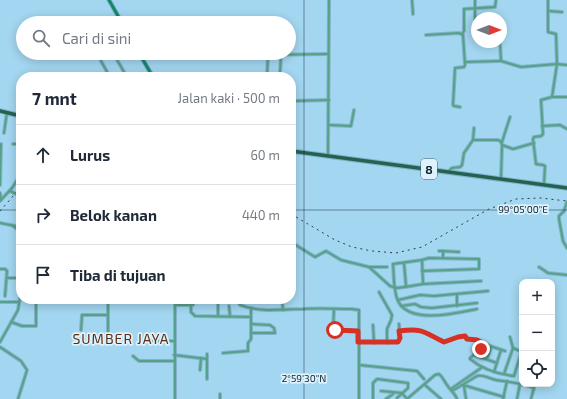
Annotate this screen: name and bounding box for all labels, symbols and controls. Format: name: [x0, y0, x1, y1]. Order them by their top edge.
north arrow: [471, 12, 507, 48]
search box: [16, 16, 296, 60]
icon: search: [30, 27, 52, 49]
text: Cari di sini: [62, 29, 131, 47]
text: 7 mnt: [32, 88, 77, 108]
text: Jalan kaki · 500 m: [178, 90, 280, 106]
icon: ahead: [32, 144, 54, 166]
text: Lurus: [70, 146, 110, 164]
text: 60 m: [250, 147, 280, 163]
road number: 8: [421, 159, 437, 179]
text: 99°05'00"E: [498, 203, 548, 215]
icon: right: [32, 204, 54, 226]
text: Belok kanan: [70, 206, 157, 224]
text: 440 m: [242, 207, 280, 223]
icon: arrive: [32, 264, 54, 286]
text: Tiba di tujuan: [70, 266, 166, 284]
map controls: [519, 279, 555, 387]
button: +: [519, 279, 555, 315]
button: −: [519, 315, 555, 351]
route start: [326, 321, 344, 339]
district label: SUMBER JAYA: [72, 330, 170, 347]
route end: [472, 340, 490, 358]
button: locate: [519, 351, 555, 387]
text: 2°59'30"N: [282, 372, 326, 384]

